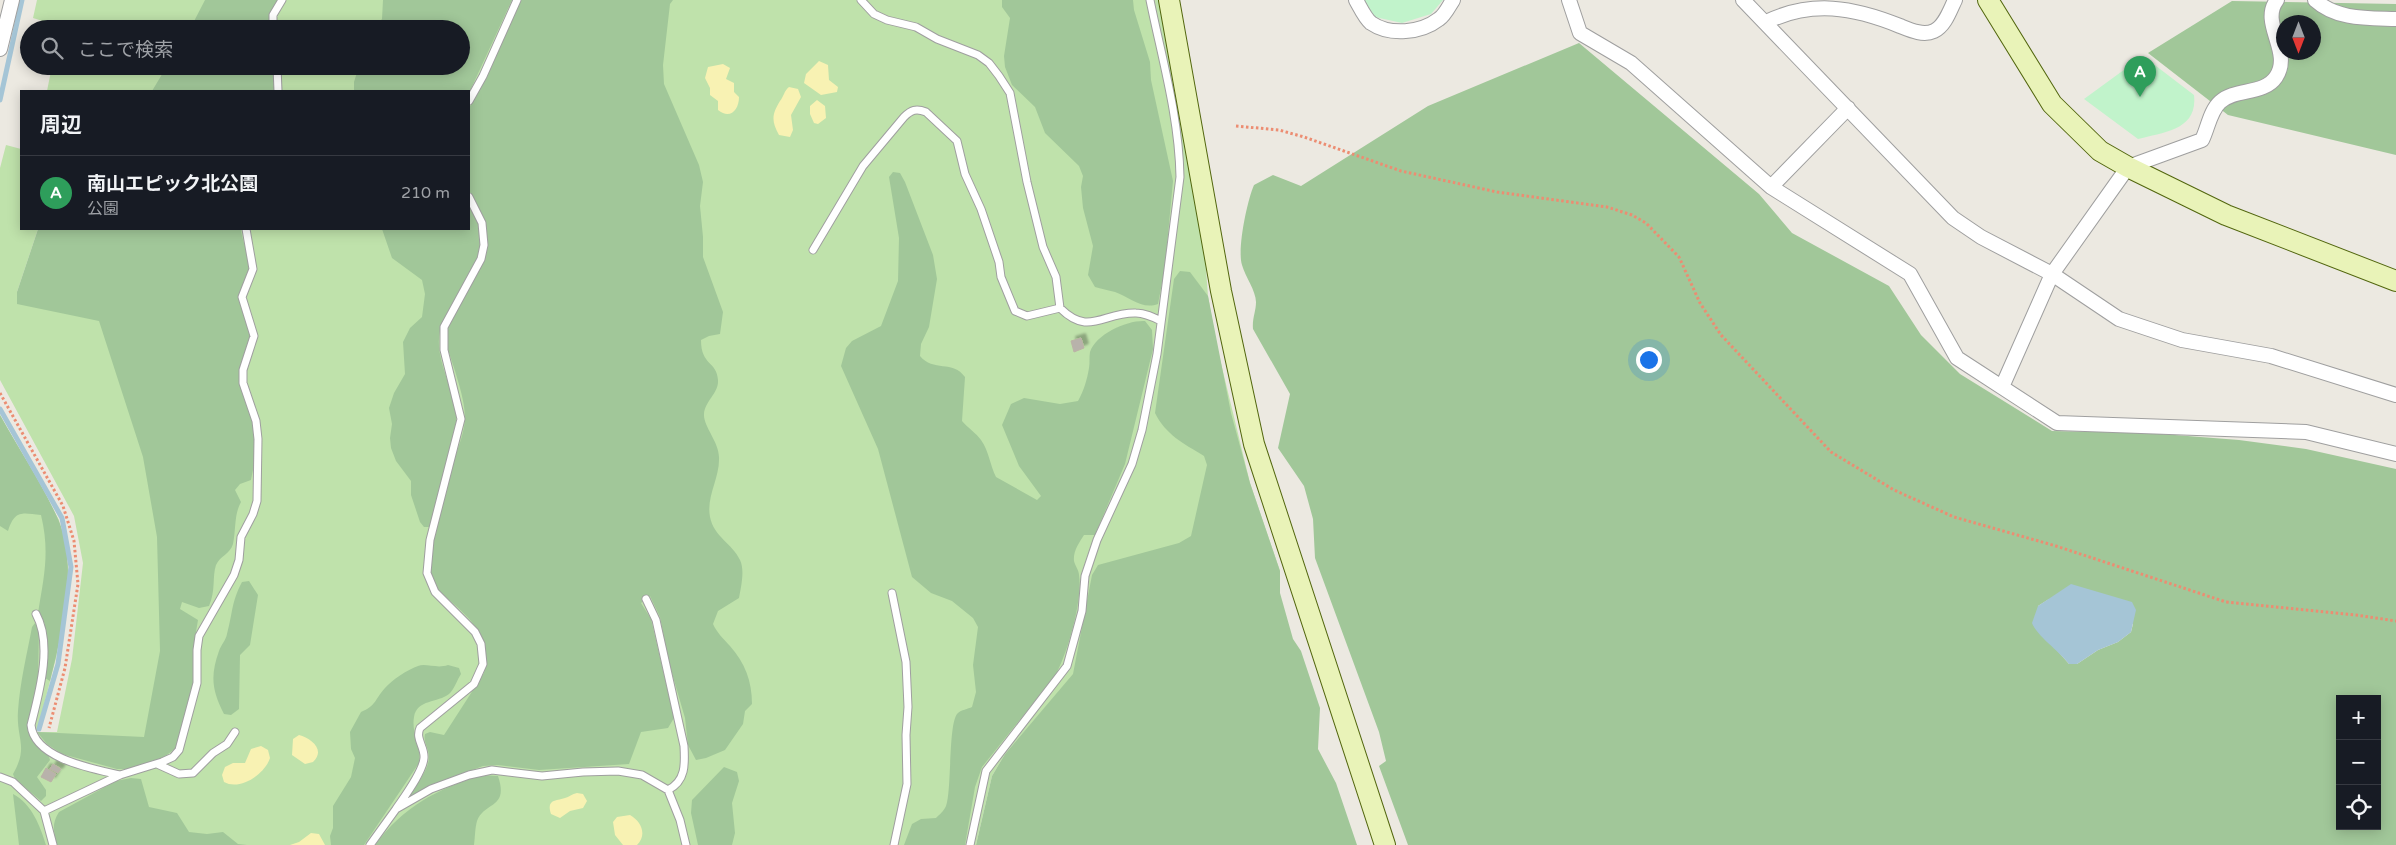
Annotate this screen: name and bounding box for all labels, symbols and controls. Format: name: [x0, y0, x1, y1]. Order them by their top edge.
north arrow: [2276, 15, 2321, 60]
search box: [20, 20, 470, 75]
icon: search: [38, 34, 66, 62]
text: ここで検索: [78, 39, 173, 61]
pin: A: [2124, 56, 2156, 97]
text: 周辺: [40, 113, 82, 138]
text: 南山エピック北公園: [87, 173, 258, 195]
text: A: [50, 183, 62, 203]
text: 210 m: [401, 183, 450, 203]
text: 公園: [87, 199, 119, 219]
your location: [1636, 347, 1662, 373]
map controls: [2336, 695, 2381, 830]
button: +: [2336, 695, 2381, 740]
button: −: [2336, 740, 2381, 785]
button: locate: [2336, 785, 2381, 830]

